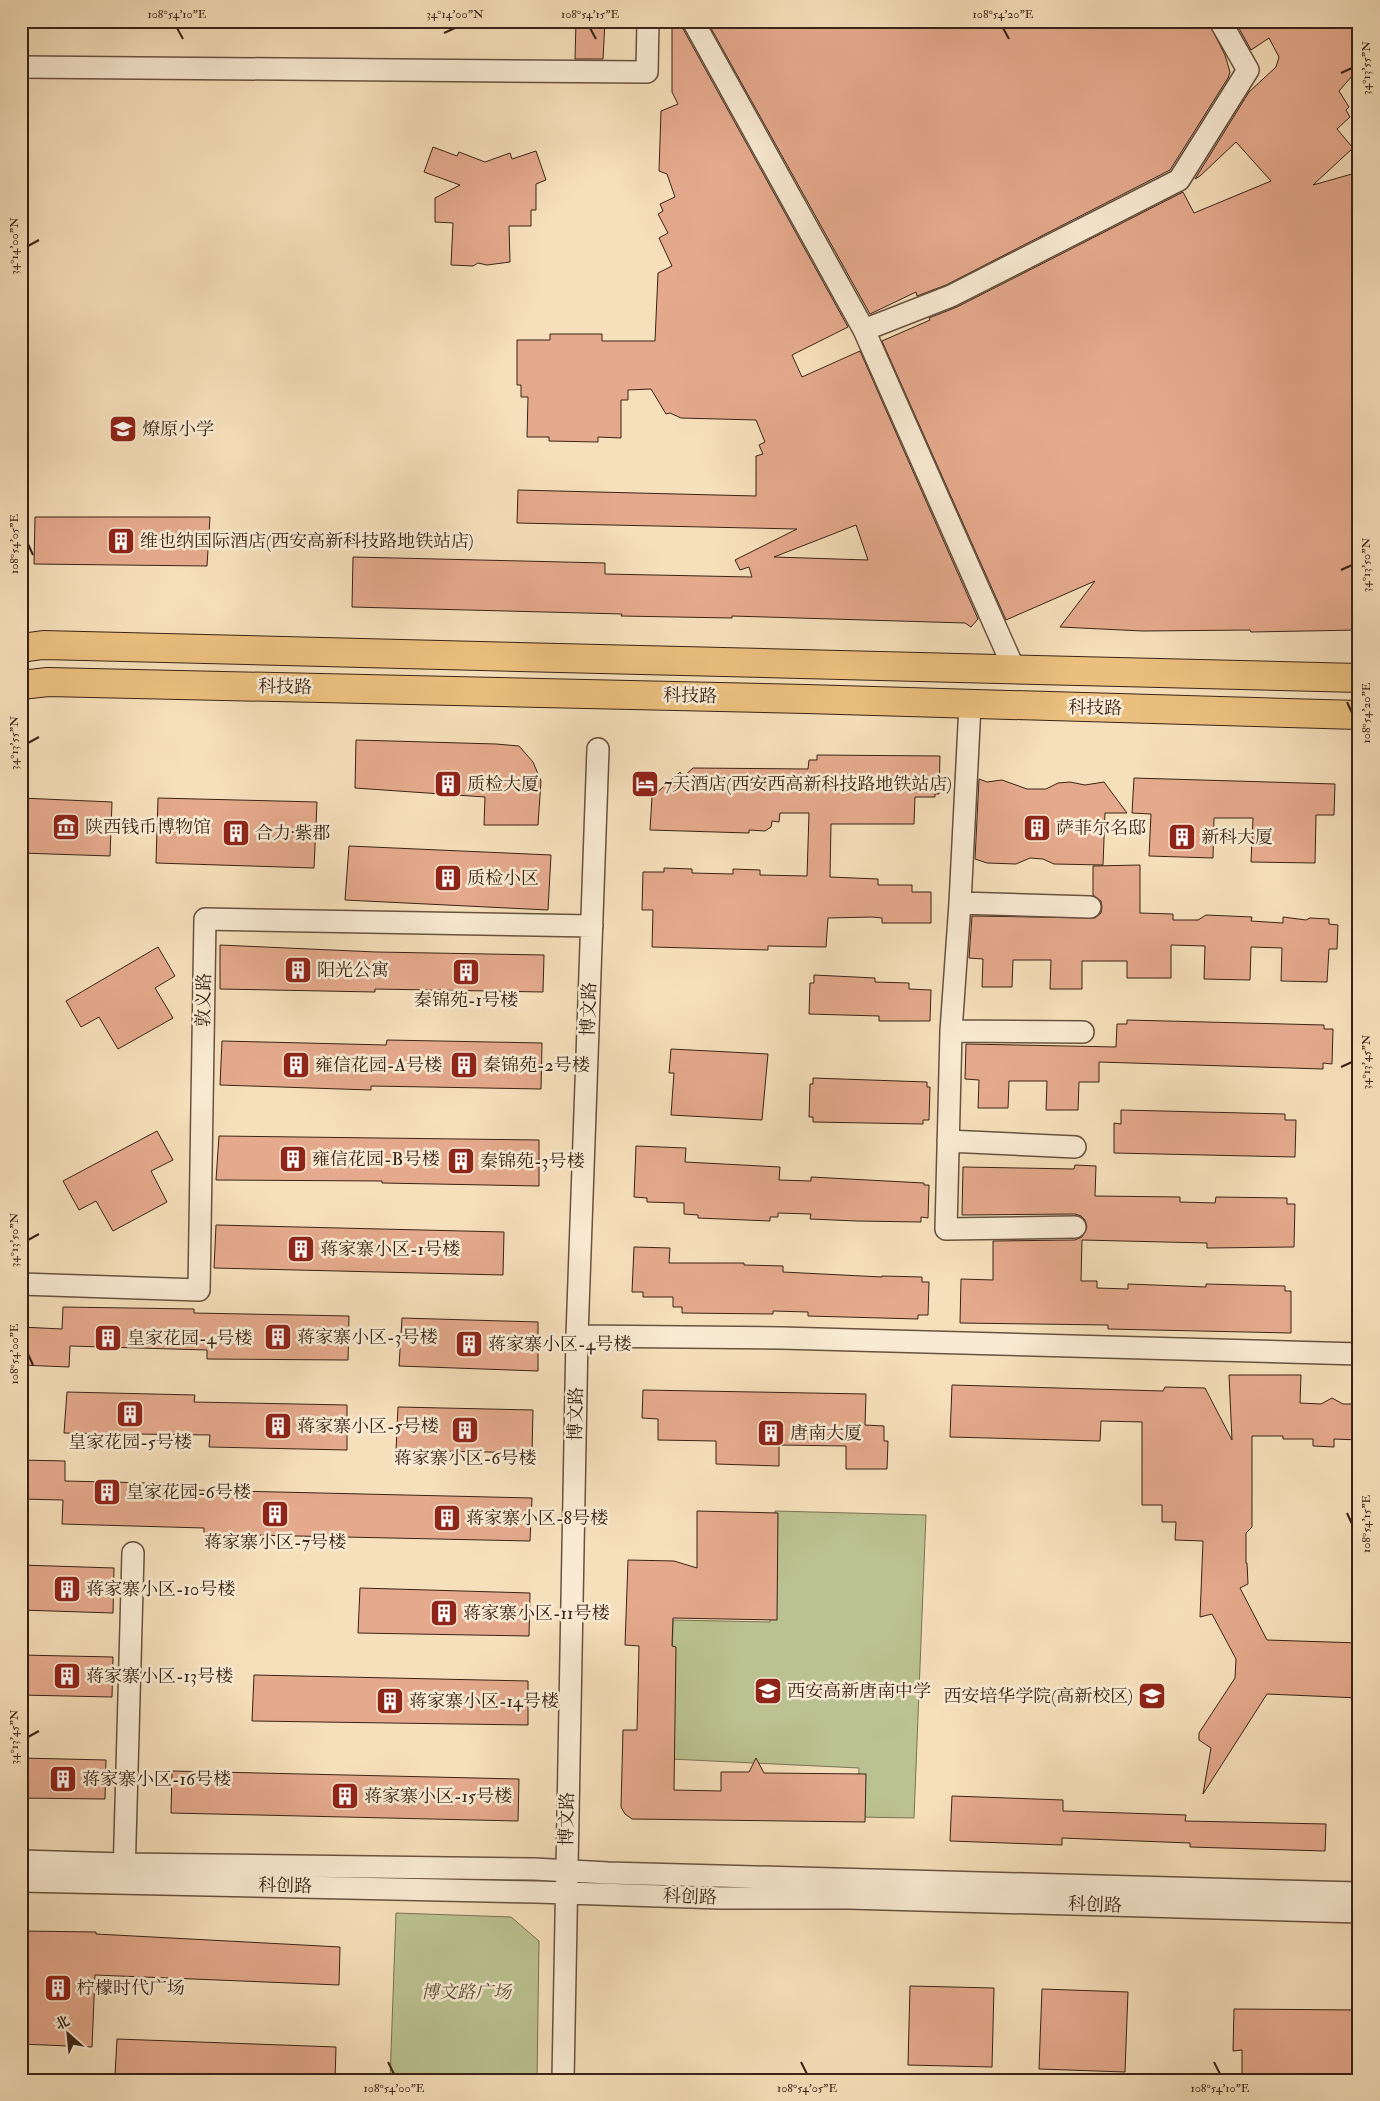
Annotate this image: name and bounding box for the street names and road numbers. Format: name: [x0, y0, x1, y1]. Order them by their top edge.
street label: 科技路: [258, 675, 312, 699]
street label: 科技路: [663, 684, 717, 708]
street label: 科技路: [1068, 696, 1122, 720]
street label: 敦义路: [192, 973, 216, 1027]
street label: 博文路: [577, 982, 601, 1036]
street label: 博文路: [564, 1387, 588, 1441]
street label: 博文路: [555, 1792, 579, 1846]
street label: 科创路: [258, 1874, 312, 1898]
street label: 科创路: [663, 1885, 717, 1909]
street label: 科创路: [1068, 1893, 1122, 1917]

